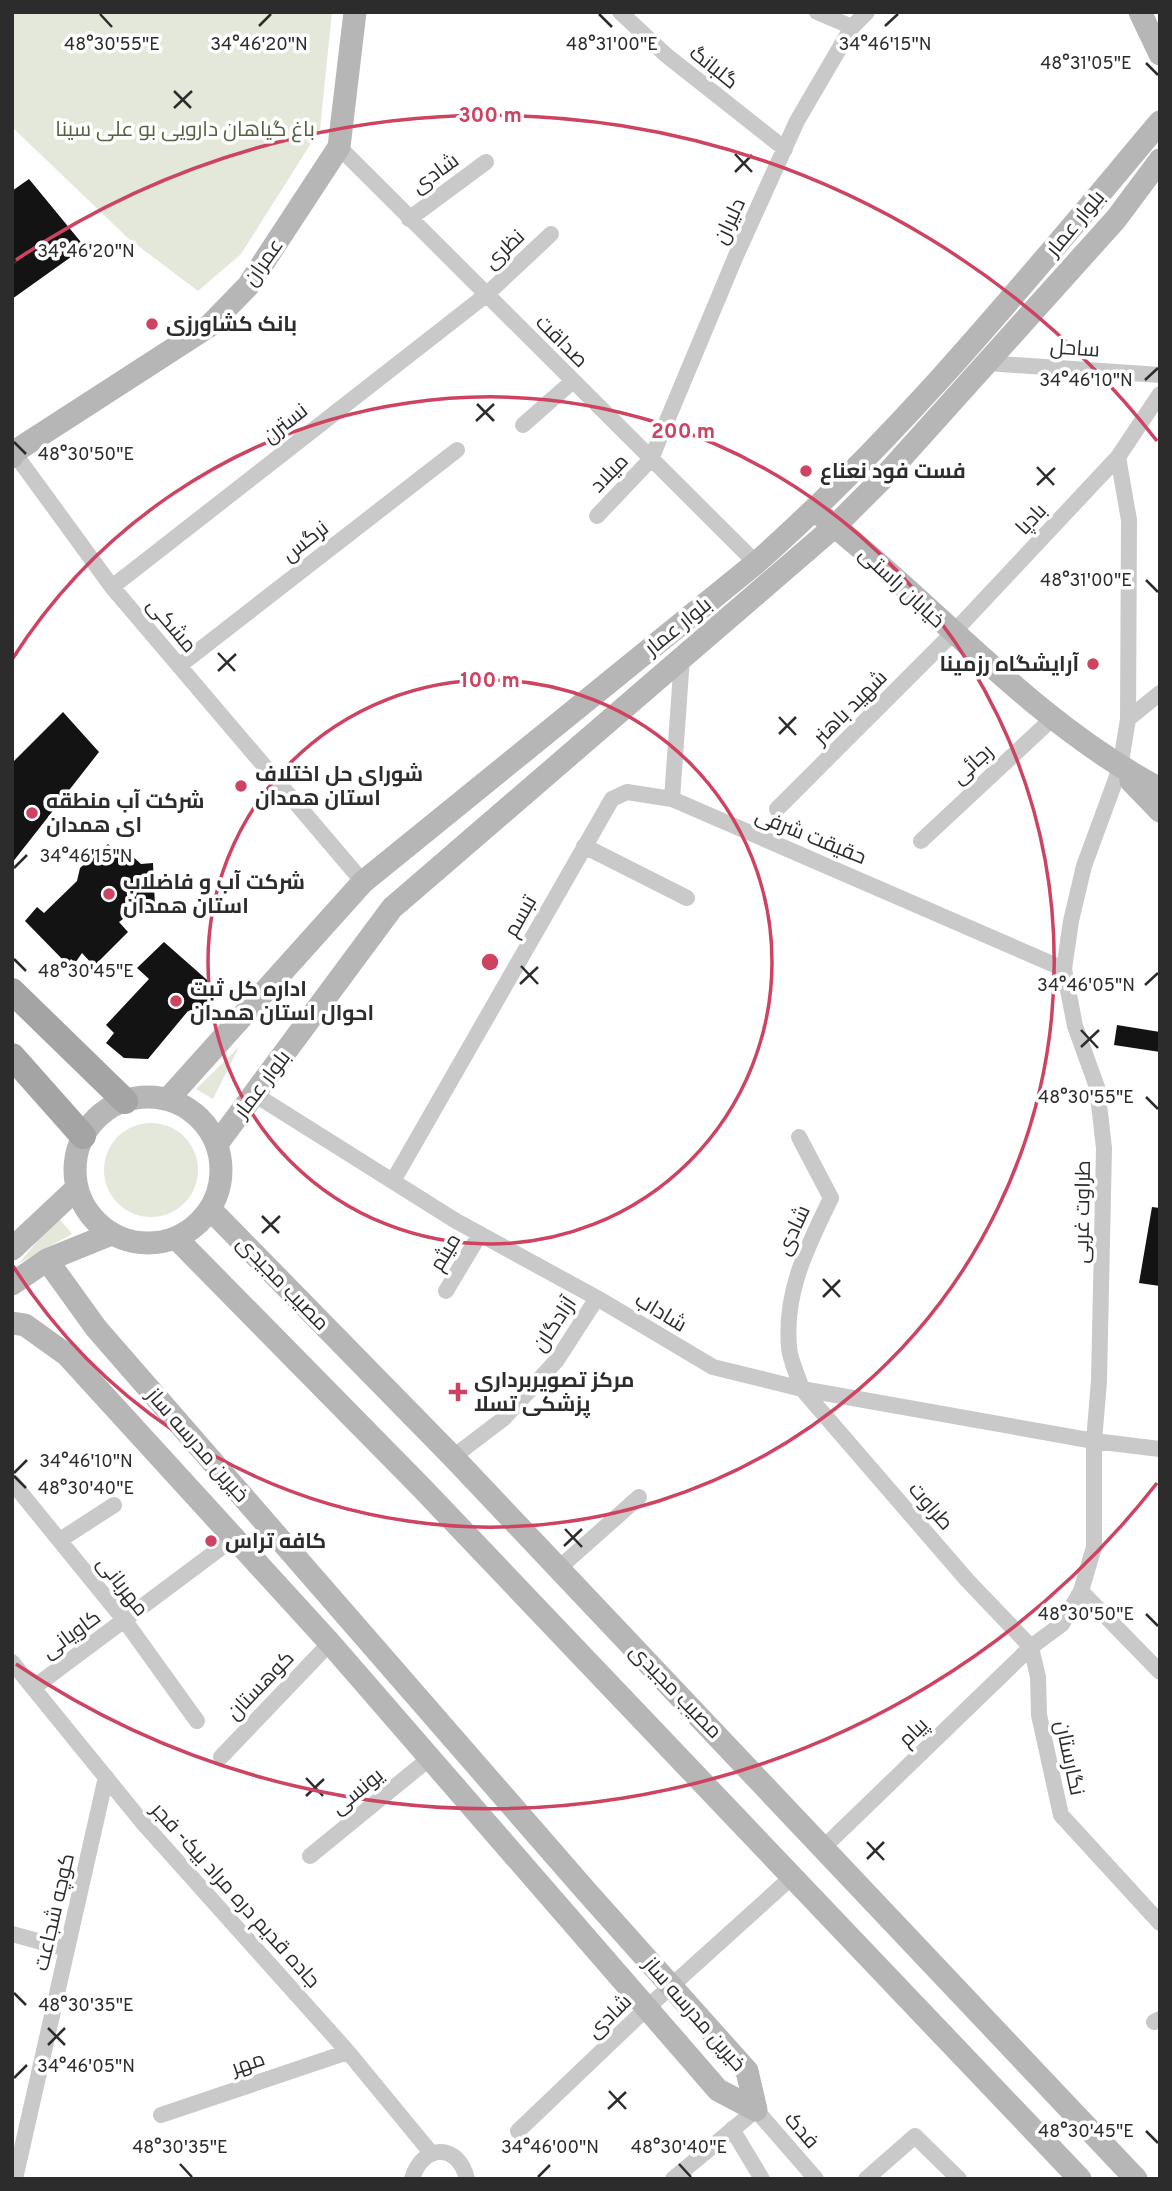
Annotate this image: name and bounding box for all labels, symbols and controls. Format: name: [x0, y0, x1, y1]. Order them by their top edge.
text: 48°30'55"E: [64, 34, 160, 57]
text: 34°46'20"N: [210, 34, 308, 57]
text: 48°31'00"E: [566, 34, 658, 57]
text: 34°46'15"N: [838, 34, 932, 57]
street label: گلبانگ: [683, 40, 743, 96]
text: 48°31'05"E: [1040, 53, 1132, 76]
text: 300 m: [458, 103, 522, 130]
park label: باغ گیاهان دارویی بو علی سینا: [55, 117, 315, 144]
street label: شادی: [407, 148, 465, 201]
street label: بلوار عمار: [1040, 185, 1112, 264]
street label: دلیران: [708, 194, 753, 249]
street label: نظری: [479, 224, 531, 276]
street label: عمران: [238, 234, 290, 292]
text: 34°46'20"N: [37, 241, 135, 264]
street label: صداقت: [529, 310, 593, 374]
place label: بانک کشاورزی: [166, 312, 297, 339]
marker: بانک کشاورزی: [144, 316, 160, 332]
street label: ساحل: [1049, 334, 1101, 365]
text: 34°46'10"N: [1039, 370, 1133, 393]
street label: نسترن: [258, 398, 314, 450]
text: 200 m: [651, 419, 715, 446]
text: 48°30'50"E: [38, 444, 134, 467]
street label: میلاد: [585, 449, 635, 499]
place label: فست فود نعناع: [820, 459, 966, 486]
marker: فست فود نعناع: [798, 463, 814, 479]
street label: بادپا: [1011, 498, 1053, 542]
street label: نرگس: [277, 515, 335, 569]
street label: خیابان راستی: [852, 541, 950, 635]
text: 48°31'00"E: [1040, 570, 1132, 593]
street label: بلوار عمار: [639, 592, 718, 663]
street label: مشکی: [140, 593, 202, 659]
place label: آرایشگاه رزمینا: [940, 652, 1079, 679]
marker: آرایشگاه رزمینا: [1085, 656, 1101, 672]
street label: شهید باهنر: [807, 665, 894, 752]
text: 100 m: [460, 668, 520, 695]
street label: رجائی: [946, 739, 1000, 791]
place label: شوراى حل اختلاف استان همدان: [255, 762, 423, 813]
marker: شوراى حل اختلاف استان همدان: [233, 778, 249, 794]
place label: شرکت آب منطقه ای همدان: [46, 789, 204, 840]
street label: حقیقت شرفی: [751, 803, 870, 872]
marker: شرکت آب منطقه ای همدان: [24, 805, 40, 821]
text: 34°46'15"N: [39, 846, 133, 869]
place label: شرکت آب و فاضلاب استان همدان: [123, 870, 305, 921]
marker: شرکت آب و فاضلاب استان همدان: [101, 886, 117, 902]
street label: تبسم: [499, 891, 544, 942]
centre of rings: [478, 950, 502, 974]
text: 48°30'45"E: [38, 961, 134, 984]
text: 34°46'05"N: [1037, 975, 1135, 998]
place label: اداره کل ثبت احوال استان همدان: [190, 977, 374, 1028]
marker: اداره کل ثبت احوال استان همدان: [168, 993, 184, 1009]
street label: بلوار عمار: [228, 1045, 298, 1125]
text: 48°30'55"E: [1038, 1087, 1134, 1110]
street label: طراوت غربی: [1069, 1160, 1098, 1264]
street label: شادی: [771, 1201, 818, 1260]
street label: میثم: [424, 1229, 468, 1277]
street label: مصیب مجیدی: [230, 1231, 334, 1337]
street label: شاداب: [629, 1287, 691, 1339]
street label: آزادگان: [527, 1292, 584, 1358]
place label: مرکز تصویربرداری پزشکی تسلا: [474, 1368, 634, 1419]
street label: خیرین مدرسه ساز: [139, 1382, 254, 1509]
marker: مرکز تصویربرداری پزشکی تسلا: [448, 1382, 468, 1402]
text: 34°46'10"N: [39, 1451, 133, 1474]
street label: طراوت: [901, 1477, 958, 1537]
text: 48°30'40"E: [38, 1478, 134, 1501]
place label: کافه تراس: [225, 1529, 326, 1556]
marker: کافه تراس: [203, 1533, 219, 1549]
street label: مهربانی: [90, 1551, 154, 1623]
text: 48°30'50"E: [1038, 1604, 1134, 1627]
street label: کاویانی: [37, 1605, 107, 1666]
street label: مصیب مجیدی: [623, 1639, 727, 1745]
street label: کوهستان: [221, 1646, 301, 1726]
street label: پیام: [893, 1712, 935, 1754]
street label: نگارستان: [1047, 1718, 1090, 1798]
street label: یونسی: [326, 1763, 390, 1822]
street label: جاده قدیم دره مراد بیک- فجر: [144, 1797, 326, 1995]
street label: کوچه شجاعت: [29, 1851, 82, 1974]
street label: خیرین مدرسه ساز: [636, 1951, 751, 2078]
street label: شادی: [582, 1989, 638, 2045]
text: 48°30'35"E: [38, 1995, 134, 2018]
street label: مهر: [227, 2046, 269, 2083]
text: 34°46'05"N: [37, 2056, 135, 2079]
street label: فدک: [777, 2107, 824, 2155]
text: 48°30'45"E: [1038, 2121, 1134, 2144]
text: 48°30'35"E: [132, 2137, 228, 2160]
text: 34°46'00"N: [501, 2137, 599, 2160]
text: 48°30'40"E: [631, 2137, 727, 2160]

